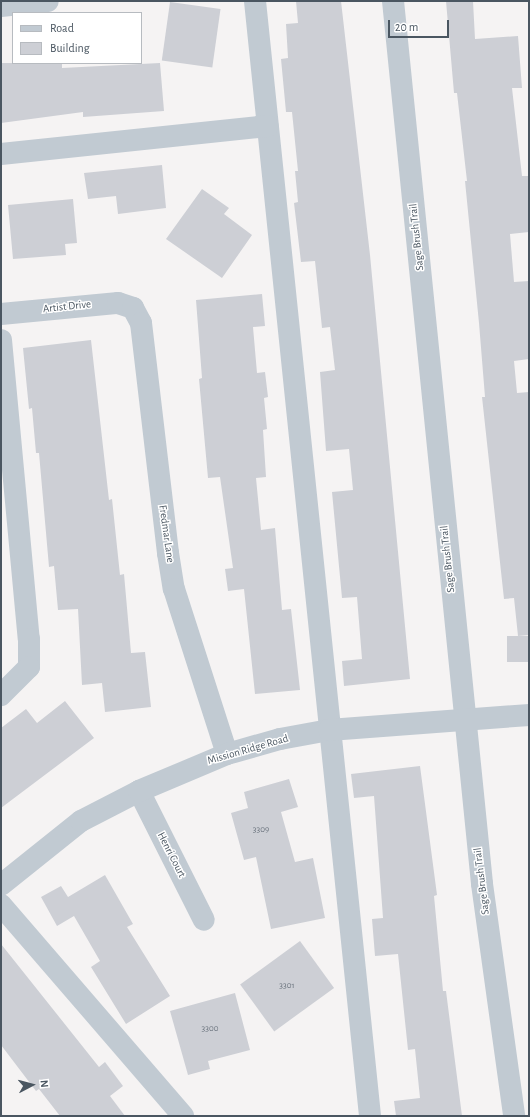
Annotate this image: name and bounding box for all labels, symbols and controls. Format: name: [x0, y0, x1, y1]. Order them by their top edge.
legend: [12, 12, 142, 64]
scale bar: [390, 12, 451, 38]
text: 20 m: [395, 21, 418, 33]
text: Road: [50, 22, 74, 34]
text: Building: [50, 42, 90, 54]
street label: Sage Brush Trail: [407, 203, 427, 271]
street label: Artist Drive: [42, 298, 92, 316]
street label: Fredmar Lane: [155, 504, 177, 564]
street label: Sage Brush Trail: [438, 525, 458, 593]
street label: Mission Ridge Road: [206, 732, 290, 768]
house number: 3309: [253, 825, 269, 835]
street label: Henri Court: [154, 830, 188, 880]
street label: Sage Brush Trail: [471, 847, 493, 915]
house number: 3301: [279, 981, 295, 991]
house number: 3300: [202, 1024, 218, 1034]
north arrow: [12, 1065, 52, 1105]
text: N: [39, 1079, 50, 1088]

